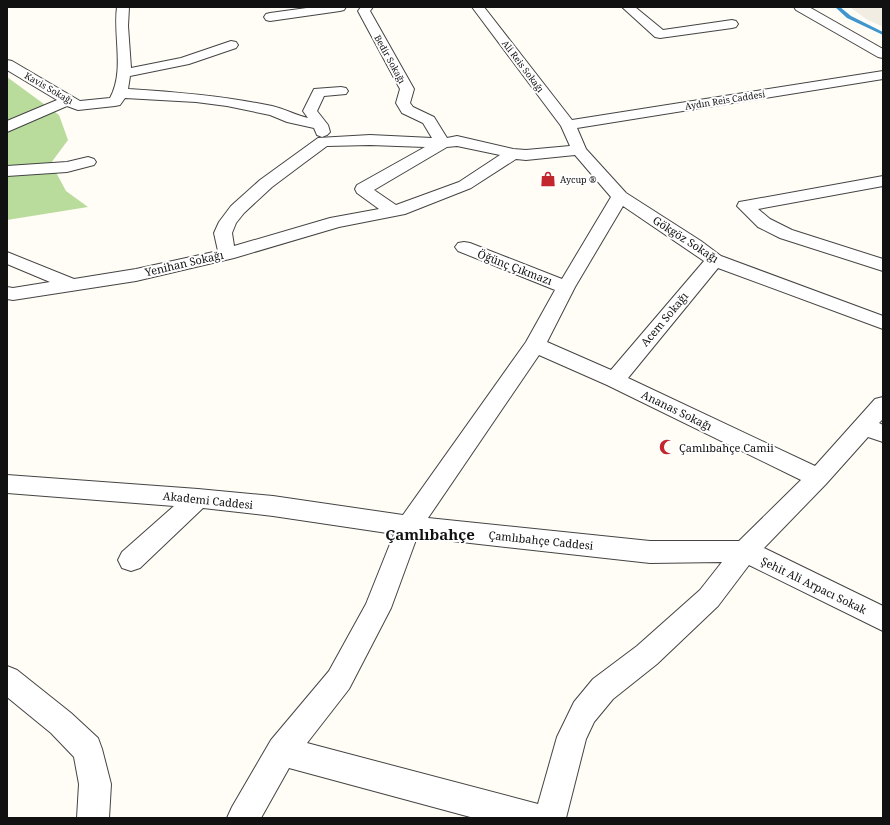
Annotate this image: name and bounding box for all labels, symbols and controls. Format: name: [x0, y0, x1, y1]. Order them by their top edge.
street label: Bedir Sokağı: [371, 32, 409, 86]
street label: Ali Reis Sokağı: [499, 37, 547, 95]
street label: Kavis Sokağı: [22, 69, 76, 107]
street label: Aydın Reis Caddesi: [684, 87, 766, 113]
shop icon: Aycup ®: [539, 170, 557, 188]
place label: Aycup ®: [560, 173, 597, 186]
street label: Gökgöz Sokağı: [650, 212, 722, 266]
street label: Öğünç Çıkmazı: [475, 246, 555, 288]
street label: Yenihan Sokağı: [142, 247, 225, 280]
street label: Acem Sokağı: [637, 288, 691, 349]
street label: Ananas Sokağı: [639, 386, 715, 434]
mosque icon: Çamlıbahçe Camii: [658, 438, 676, 456]
place label: Çamlıbahçe Camii: [679, 440, 774, 455]
street label: Akademi Caddesi: [162, 488, 254, 512]
district label: Çamlıbahçe: [385, 524, 475, 544]
street label: Çamlıbahçe Caddesi: [488, 527, 595, 553]
street label: Şehit Ali Arpacı Sokak: [759, 553, 870, 617]

